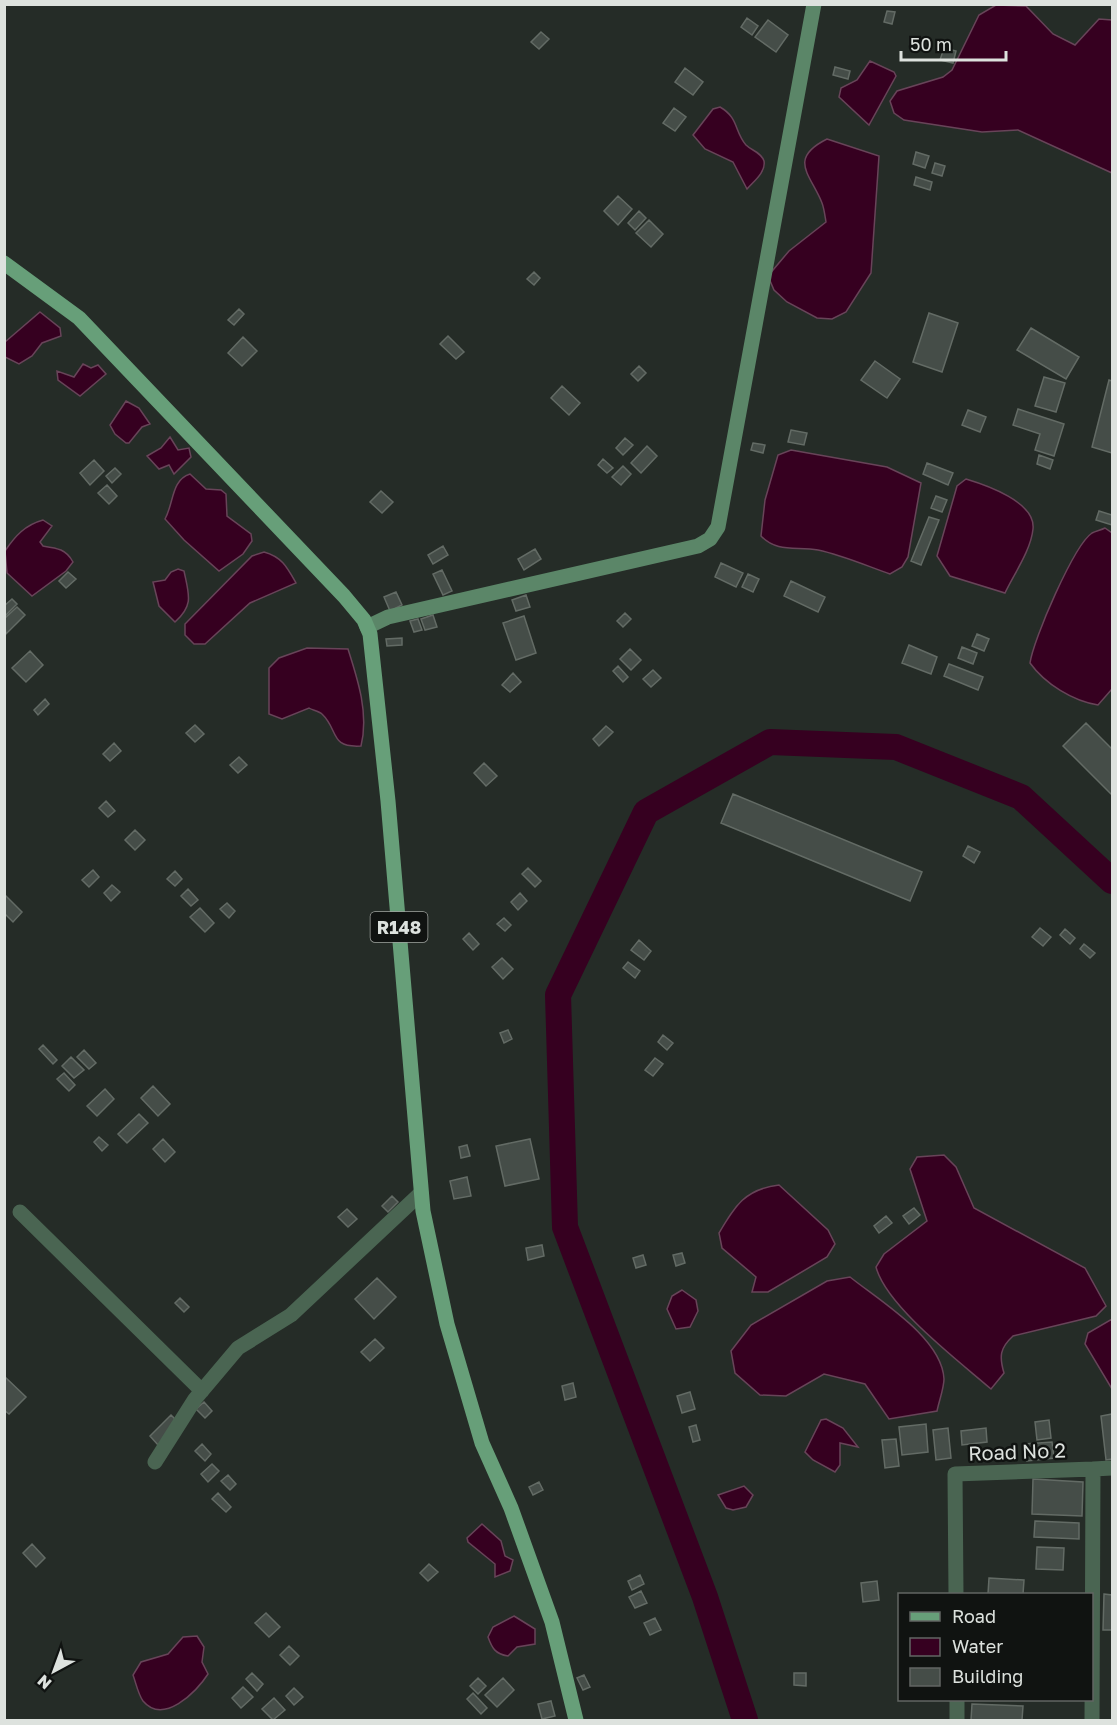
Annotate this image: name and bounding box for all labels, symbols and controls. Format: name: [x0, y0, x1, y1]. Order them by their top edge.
scale bar: [901, 24, 1006, 62]
text: 50 m: [910, 33, 952, 55]
road number: R148: [370, 912, 428, 942]
street label: Road No 2: [968, 1437, 1066, 1465]
legend: [898, 1593, 1093, 1701]
text: Road: [952, 1605, 996, 1627]
text: Water: [952, 1635, 1003, 1657]
north arrow: [24, 1641, 84, 1701]
text: Building: [952, 1665, 1023, 1687]
text: N: [33, 1671, 55, 1694]

